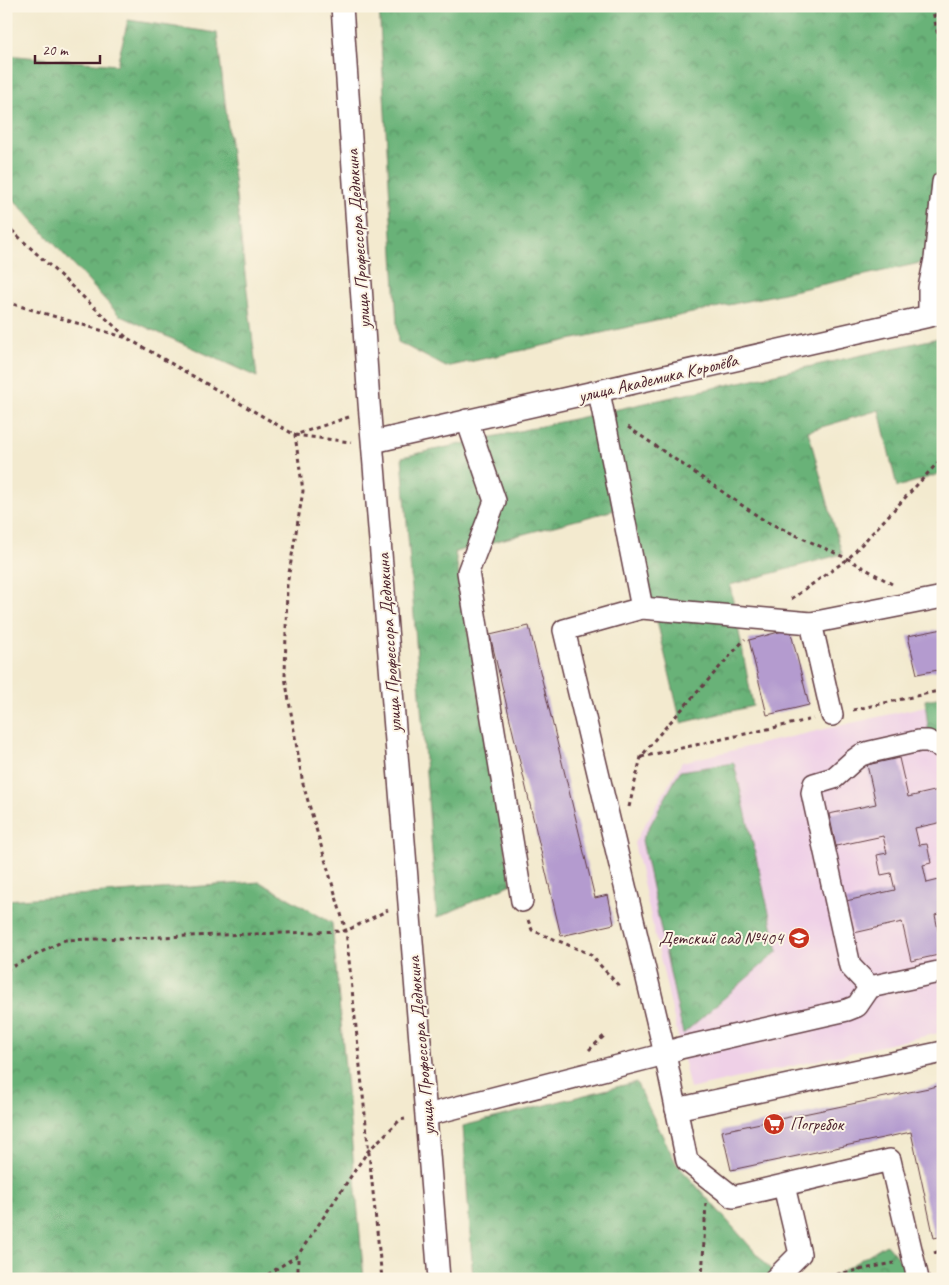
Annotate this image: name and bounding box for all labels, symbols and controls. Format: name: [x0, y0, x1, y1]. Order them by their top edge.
scale bar: [35, 32, 100, 64]
text: 20 m: [42, 41, 69, 60]
street label: улица Профессора Дедюкина: [341, 147, 375, 330]
street label: улица Академика Королёва: [575, 349, 741, 407]
street label: улица Профессора Дедюкина: [372, 551, 406, 734]
school or university icon: Детский сад №404: [787, 926, 811, 950]
place label: Детский сад №404: [659, 927, 785, 949]
street label: улица Профессора Дедюкина: [402, 954, 440, 1137]
supermarket icon: Погребок: [762, 1112, 786, 1136]
place label: Погребок: [790, 1113, 846, 1135]

